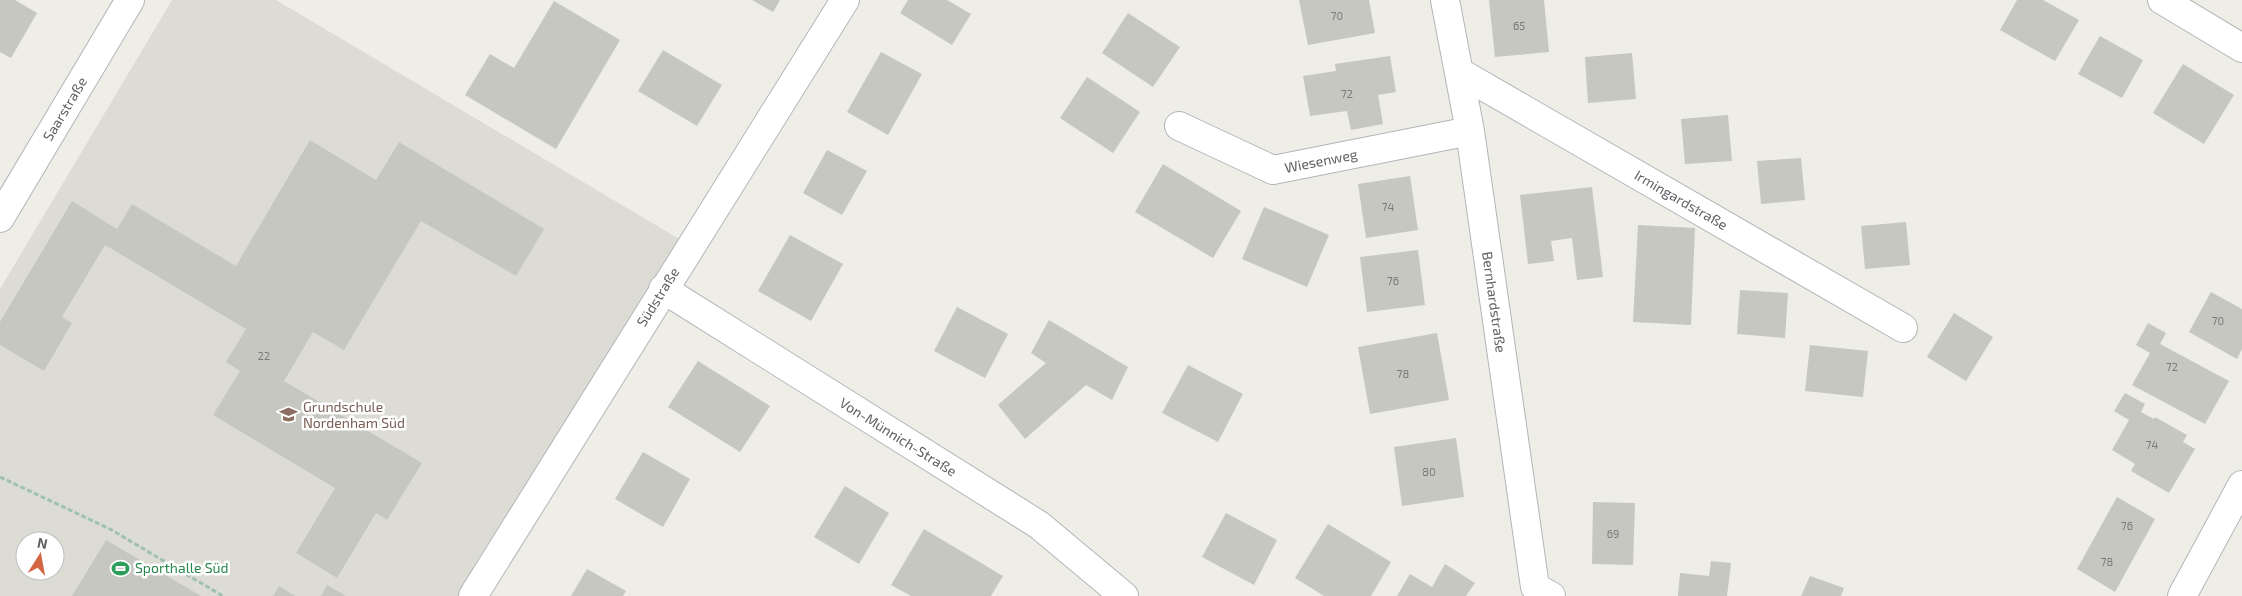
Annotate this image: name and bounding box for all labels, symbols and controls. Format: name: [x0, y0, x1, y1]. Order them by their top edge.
house number: 70: [1331, 9, 1343, 22]
house number: 65: [1513, 19, 1525, 32]
street label: Saarstraße: [39, 74, 90, 144]
house number: 72: [1341, 87, 1353, 100]
street label: Wiesenweg: [1283, 145, 1359, 176]
street label: Irmingardstraße: [1632, 166, 1731, 233]
house number: 74: [1382, 200, 1394, 213]
street label: Bernhardstraße: [1479, 250, 1510, 354]
street label: Südstraße: [633, 264, 682, 329]
house number: 76: [1387, 274, 1399, 287]
house number: 70: [2212, 314, 2224, 327]
house number: 22: [258, 349, 270, 362]
house number: 72: [2166, 360, 2178, 373]
house number: 78: [1397, 367, 1409, 380]
street label: Von-Münnich-Straße: [837, 394, 960, 480]
place label: Grundschule Nordenham Süd: [303, 398, 405, 431]
school or university icon: Grundschule Nordenham Süd: [279, 405, 299, 425]
house number: 74: [2146, 438, 2158, 451]
house number: 80: [1422, 465, 1436, 478]
house number: 76: [2121, 519, 2133, 532]
house number: 69: [1607, 527, 1619, 540]
north arrow: [15, 531, 65, 581]
text: N: [36, 533, 49, 552]
house number: 78: [2101, 555, 2113, 568]
sports icon: Sporthalle Süd: [111, 558, 131, 578]
place label: Sporthalle Süd: [135, 559, 229, 576]

